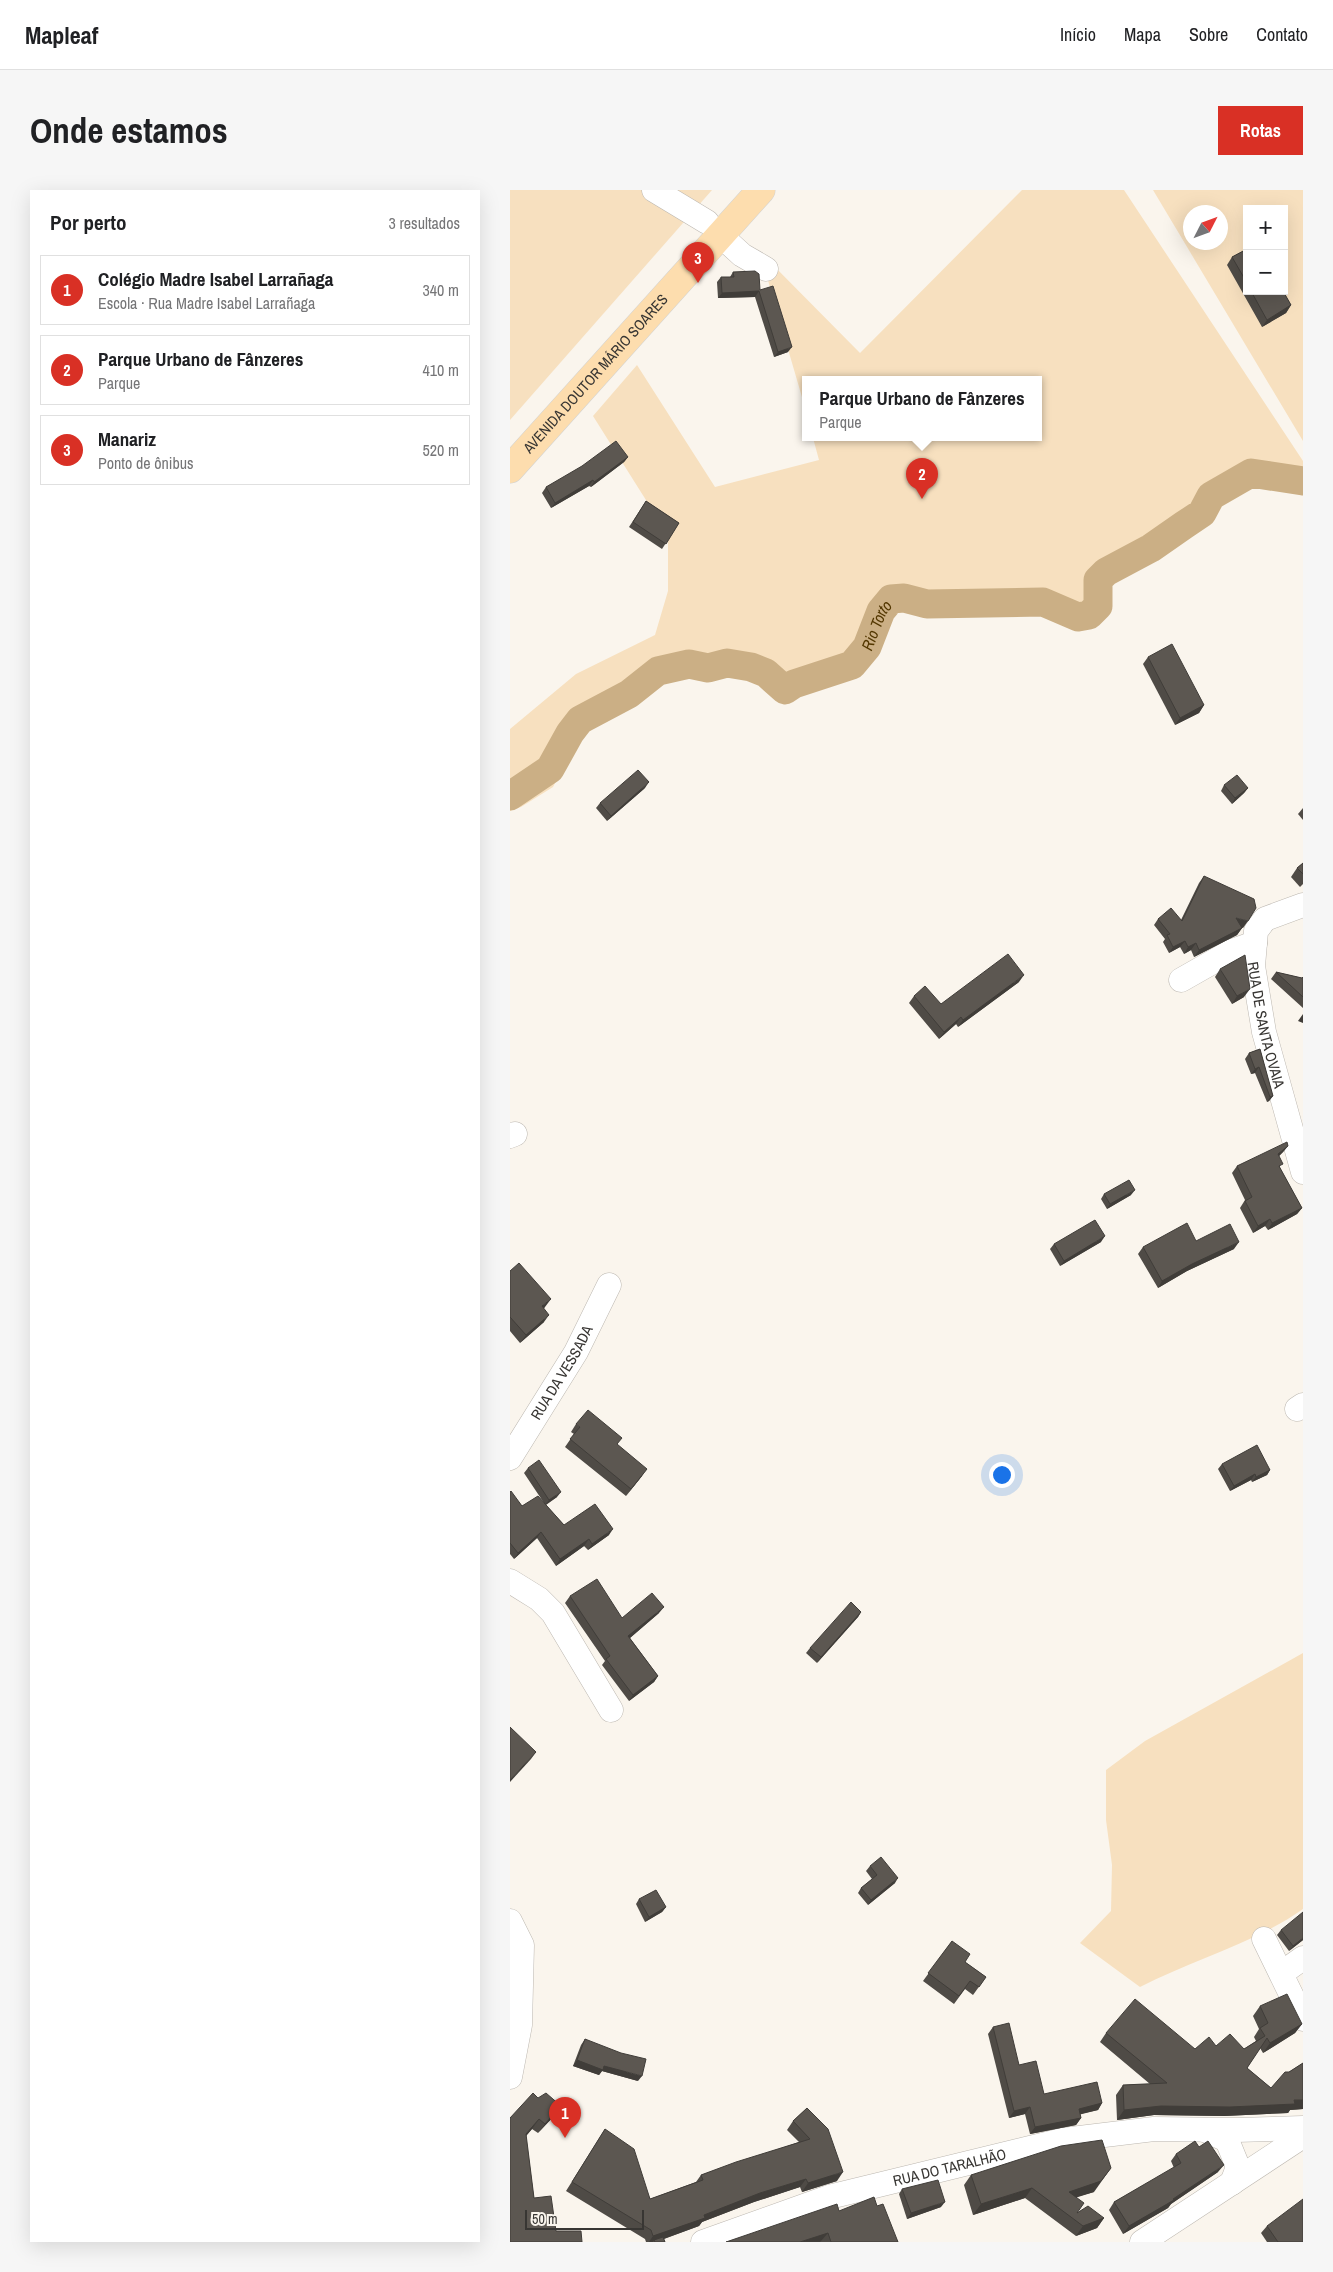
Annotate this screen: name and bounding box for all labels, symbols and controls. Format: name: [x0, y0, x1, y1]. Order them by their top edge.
text: Mapleaf: [25, 19, 98, 51]
text: Início: [1060, 22, 1096, 47]
text: Mapa: [1124, 22, 1161, 47]
text: Sobre: [1189, 22, 1228, 47]
text: Contato: [1256, 22, 1308, 47]
button: Rotas: [1218, 106, 1303, 155]
text: Onde estamos: [30, 107, 228, 154]
north arrow: [1183, 205, 1228, 250]
map controls: [1243, 205, 1288, 295]
button: +: [1243, 205, 1288, 250]
text: Por perto: [50, 208, 127, 237]
text: 3 resultados: [389, 212, 460, 234]
pin: 3: [682, 242, 714, 283]
button: −: [1243, 250, 1288, 295]
text: Colégio Madre Isabel Larrañaga: [98, 266, 334, 292]
text: 1: [63, 279, 71, 301]
text: 340 m: [423, 279, 459, 301]
street label: AVENIDA DOUTOR MÁRIO SOARES: [517, 289, 672, 458]
text: Escola · Rua Madre Isabel Larrañaga: [98, 292, 315, 314]
text: Parque Urbano de Fânzeres: [98, 346, 303, 372]
text: 2: [63, 359, 71, 381]
text: 410 m: [423, 359, 459, 381]
text: Parque: [98, 372, 140, 394]
popup: [802, 376, 1042, 441]
text: Parque Urbano de Fânzeres: [819, 385, 1025, 411]
text: Parque: [819, 411, 862, 433]
text: Manariz: [98, 426, 156, 452]
text: 3: [63, 439, 71, 461]
text: 520 m: [423, 439, 459, 461]
text: Ponto de ônibus: [98, 452, 194, 474]
pin: 2: [906, 458, 938, 499]
water label: Rio Torto: [856, 595, 897, 654]
street label: RUA DE SANTA OVAIA: [1242, 960, 1290, 1091]
street label: RUA DA VESSADA: [525, 1321, 598, 1424]
your location: [989, 1462, 1015, 1488]
pin: 1: [549, 2097, 581, 2138]
street label: RUA DO TARALHÃO: [891, 2143, 1008, 2191]
scale bar: [525, 2207, 644, 2230]
text: 50 m: [532, 2210, 558, 2228]

